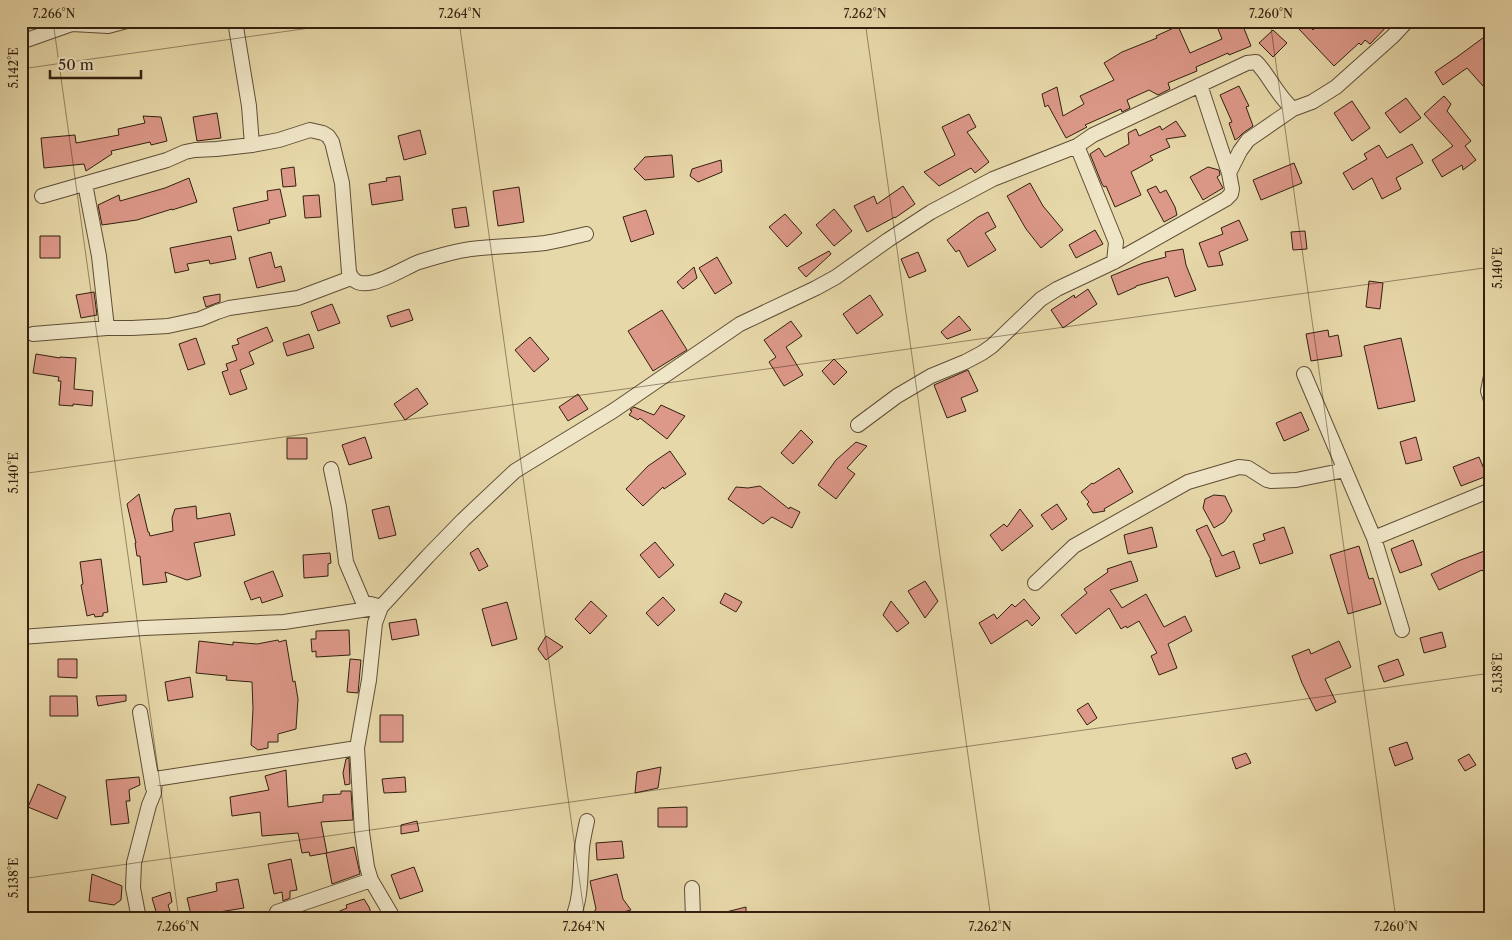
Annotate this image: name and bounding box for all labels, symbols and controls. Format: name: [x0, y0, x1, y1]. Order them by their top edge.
text: 7.266°N: [32, 6, 76, 21]
text: 7.264°N: [438, 6, 482, 21]
text: 7.262°N: [843, 6, 887, 21]
text: 7.260°N: [1249, 6, 1293, 21]
text: 5.142°E: [6, 48, 21, 88]
scale bar: [50, 48, 141, 80]
text: 50 m: [58, 55, 94, 74]
text: 5.140°E: [1490, 247, 1505, 289]
text: 5.140°E: [6, 452, 21, 494]
text: 5.138°E: [1490, 653, 1505, 693]
text: 5.138°E: [6, 858, 21, 898]
text: 7.266°N: [156, 919, 200, 934]
text: 7.264°N: [562, 919, 606, 934]
text: 7.262°N: [968, 919, 1012, 934]
text: 7.260°N: [1374, 919, 1418, 934]

